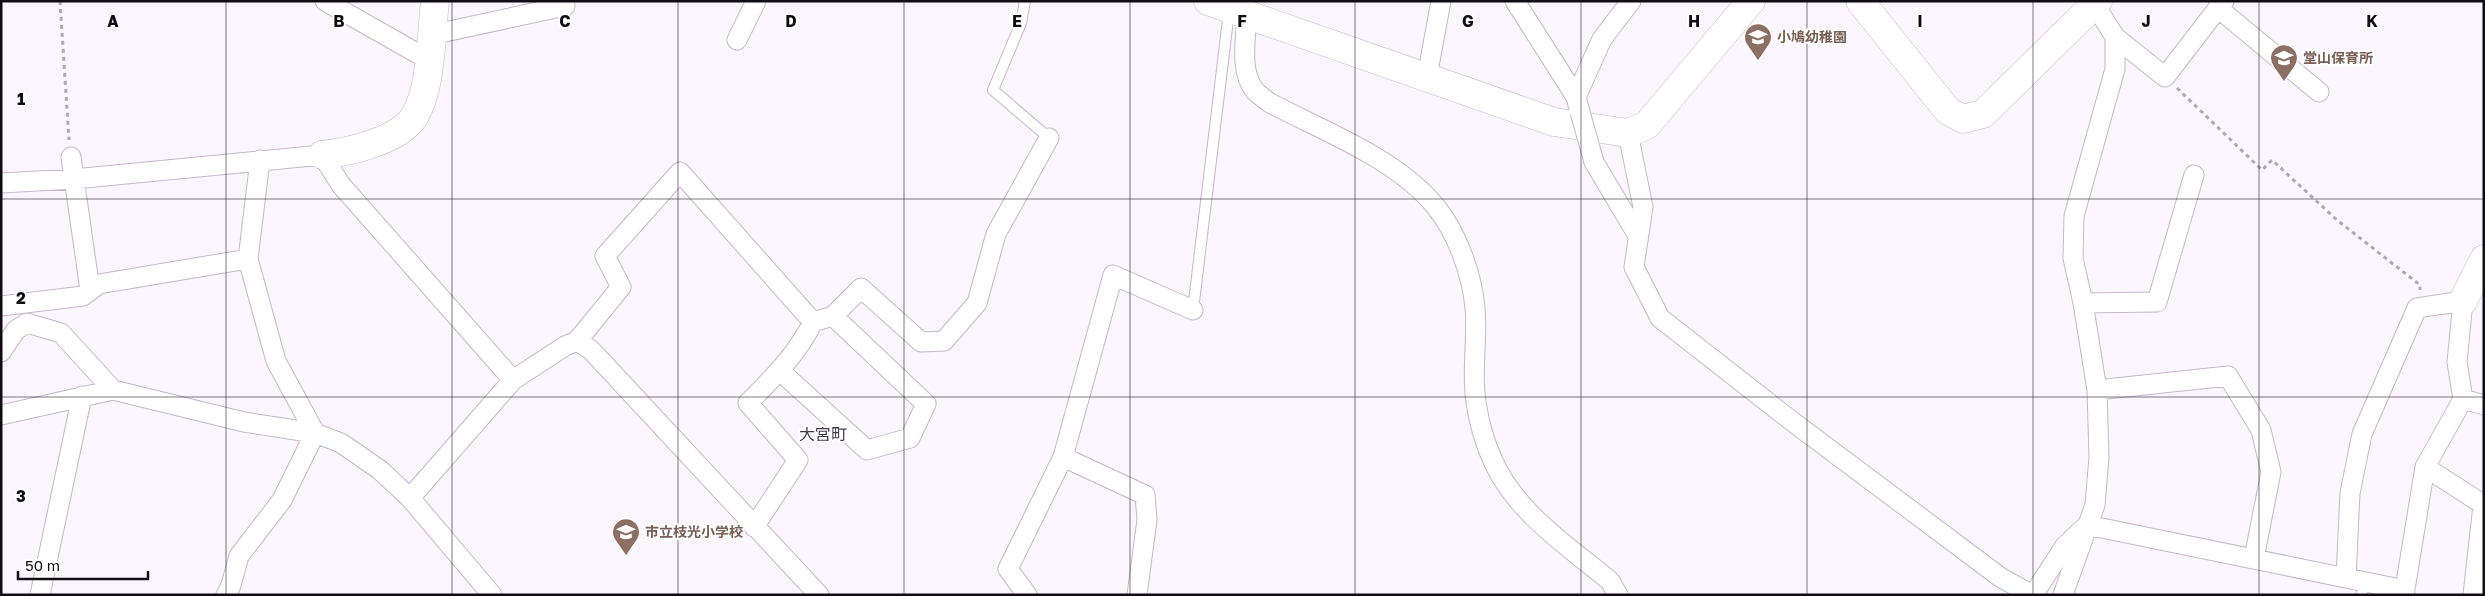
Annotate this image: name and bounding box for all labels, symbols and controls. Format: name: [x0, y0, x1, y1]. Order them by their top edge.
text: A: [107, 11, 119, 31]
text: B: [333, 11, 345, 31]
text: C: [559, 11, 571, 31]
text: D: [785, 11, 797, 31]
text: E: [1012, 11, 1022, 31]
text: F: [1237, 11, 1247, 31]
text: G: [1462, 11, 1474, 31]
text: H: [1688, 11, 1700, 31]
text: I: [1917, 11, 1923, 31]
text: J: [2141, 11, 2151, 31]
text: K: [2366, 11, 2378, 31]
school or university icon: 小鳩幼稚園: [1743, 22, 1773, 61]
place label: 小鳩幼稚園: [1777, 28, 1847, 45]
school or university icon: 堂山保育所: [2269, 43, 2299, 82]
place label: 堂山保育所: [2303, 49, 2373, 66]
text: 1: [17, 89, 25, 109]
text: 2: [16, 288, 26, 308]
district label: 大宮町: [799, 424, 847, 444]
text: 3: [16, 486, 26, 506]
school or university icon: 市立枝光小学校: [611, 517, 641, 556]
place label: 市立枝光小学校: [645, 523, 743, 540]
scale bar: [18, 548, 148, 580]
text: 50 m: [25, 556, 60, 574]

